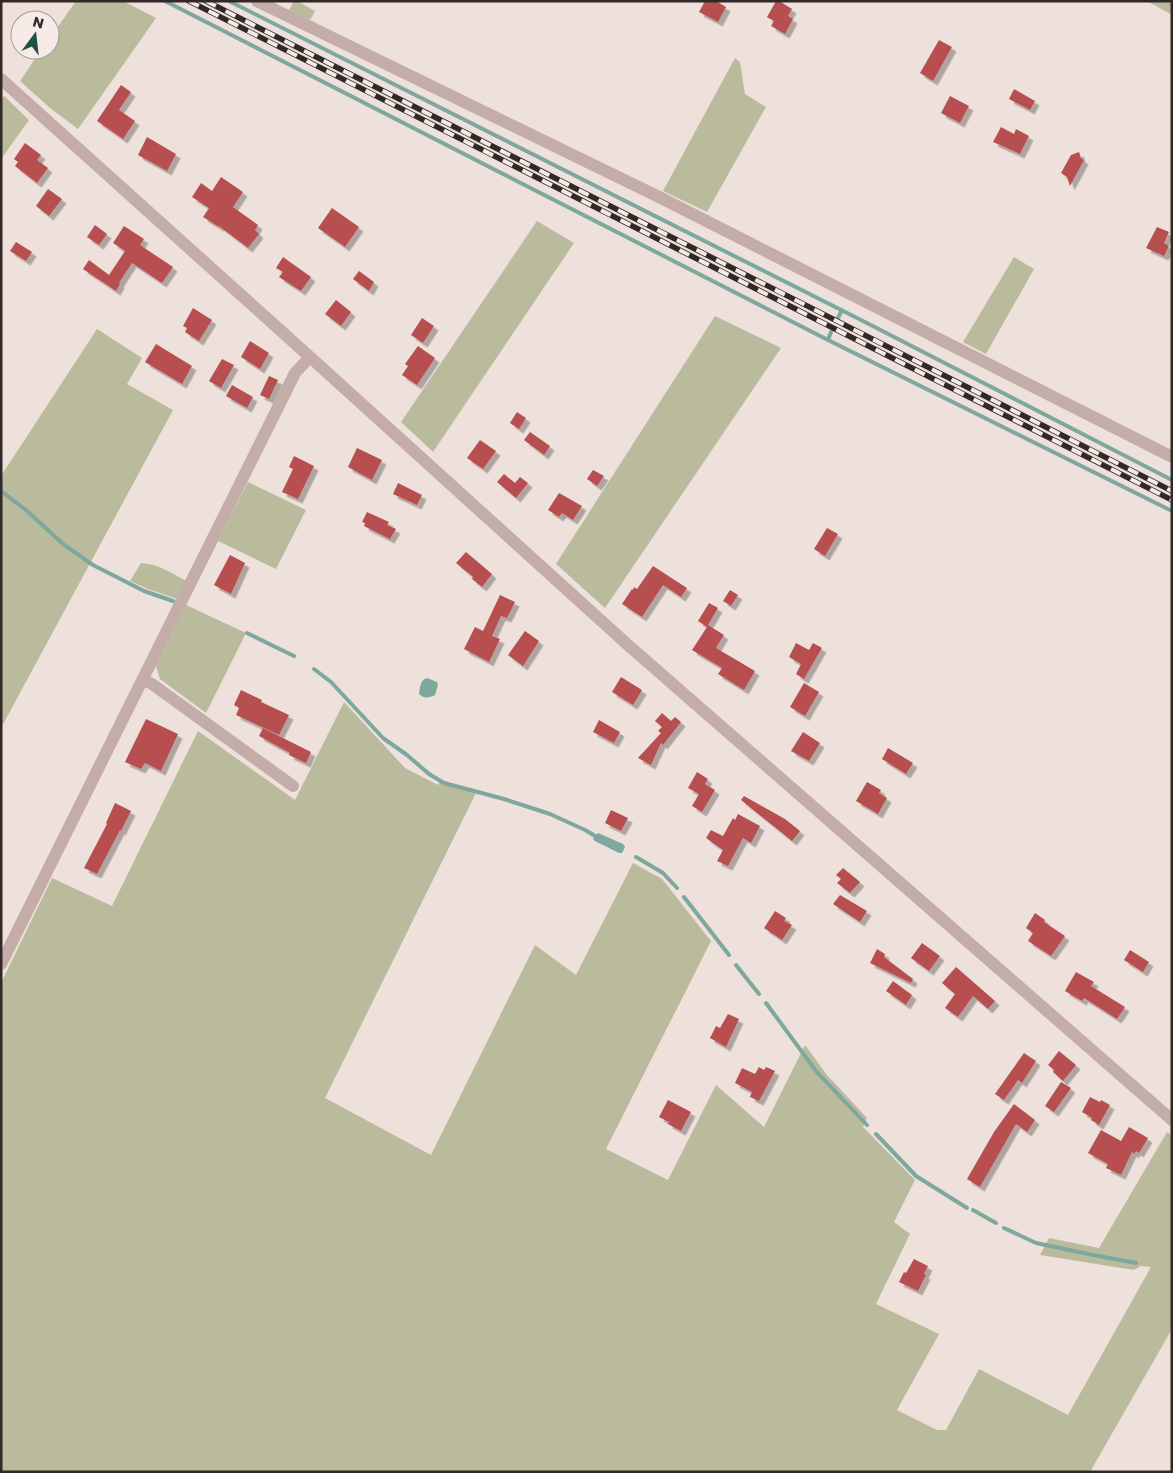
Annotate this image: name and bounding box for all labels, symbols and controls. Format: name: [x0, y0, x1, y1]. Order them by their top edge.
north arrow: [10, 10, 60, 60]
text: N: [31, 11, 46, 33]

